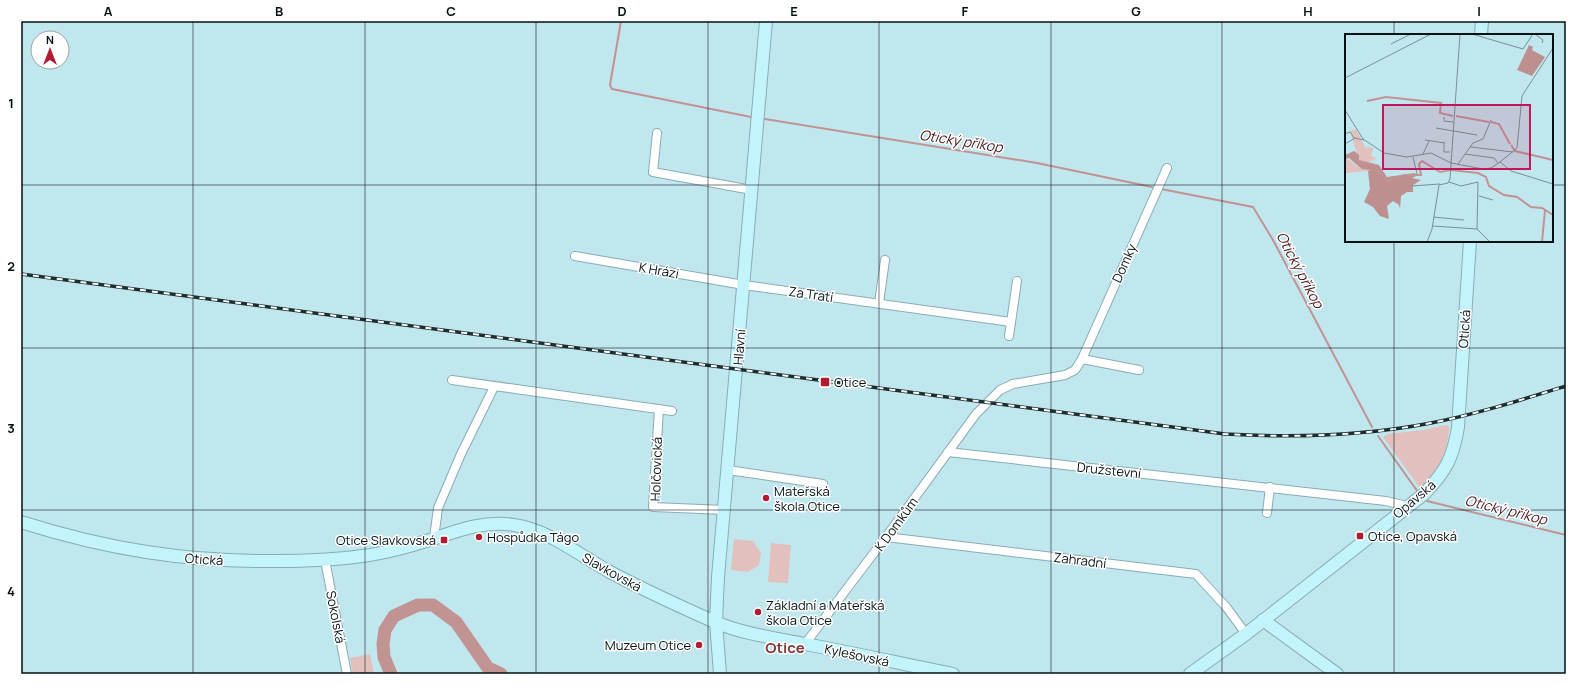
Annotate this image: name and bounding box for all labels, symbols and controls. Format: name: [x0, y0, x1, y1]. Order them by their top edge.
text: A: [104, 2, 113, 20]
text: B: [275, 2, 283, 20]
text: C: [446, 2, 456, 20]
text: D: [617, 2, 627, 20]
text: E: [790, 2, 798, 20]
text: F: [962, 2, 969, 20]
text: G: [1131, 2, 1141, 20]
text: H: [1303, 2, 1313, 20]
text: I: [1477, 2, 1481, 20]
north arrow: [30, 30, 70, 70]
text: N: [46, 32, 54, 47]
inset map: [1345, 34, 1553, 242]
text: 1: [8, 94, 14, 112]
water label: Otický příkop: [918, 125, 1005, 157]
water label: Otický příkop: [1272, 228, 1329, 312]
street label: Domky: [1107, 241, 1141, 285]
text: 2: [7, 257, 15, 275]
street label: K Hrázi: [637, 258, 681, 282]
street label: Za Tratí: [788, 282, 834, 306]
street label: Otická: [1454, 309, 1474, 349]
street label: Hlavní: [728, 328, 750, 366]
place label: Otice: [834, 373, 867, 391]
marker: Otice: [819, 376, 831, 388]
text: 3: [7, 419, 15, 437]
street label: Holčovická: [646, 436, 666, 502]
street label: Družstevní: [1076, 458, 1142, 482]
street label: Opavská: [1389, 476, 1439, 522]
place label: Mateřská škola Otice: [774, 482, 840, 515]
water label: Otický příkop: [1463, 490, 1550, 529]
marker: Mateřská škola Otice: [761, 493, 771, 503]
street label: K Domkům: [870, 493, 922, 555]
place label: Otice, Opavská: [1368, 527, 1457, 545]
place label: Hospůdka Tágo: [487, 528, 580, 546]
place label: Otice Slavkovská: [336, 531, 436, 549]
marker: Otice, Opavská: [1355, 531, 1365, 541]
marker: Hospůdka Tágo: [474, 532, 484, 542]
marker: Otice Slavkovská: [439, 535, 449, 545]
street label: Slavkovská: [579, 548, 645, 596]
street label: Zahradní: [1053, 548, 1107, 572]
street label: Otická: [184, 549, 224, 569]
text: 4: [7, 582, 15, 600]
street label: Sokolská: [322, 589, 350, 645]
place label: Základní a Mateřská škola Otice: [766, 596, 884, 629]
marker: Základní a Mateřská škola Otice: [753, 607, 763, 617]
place label: Muzeum Otice: [605, 636, 691, 654]
district label: Otice: [765, 637, 805, 658]
street label: Kylešovská: [823, 639, 891, 671]
marker: Muzeum Otice: [694, 640, 704, 650]

